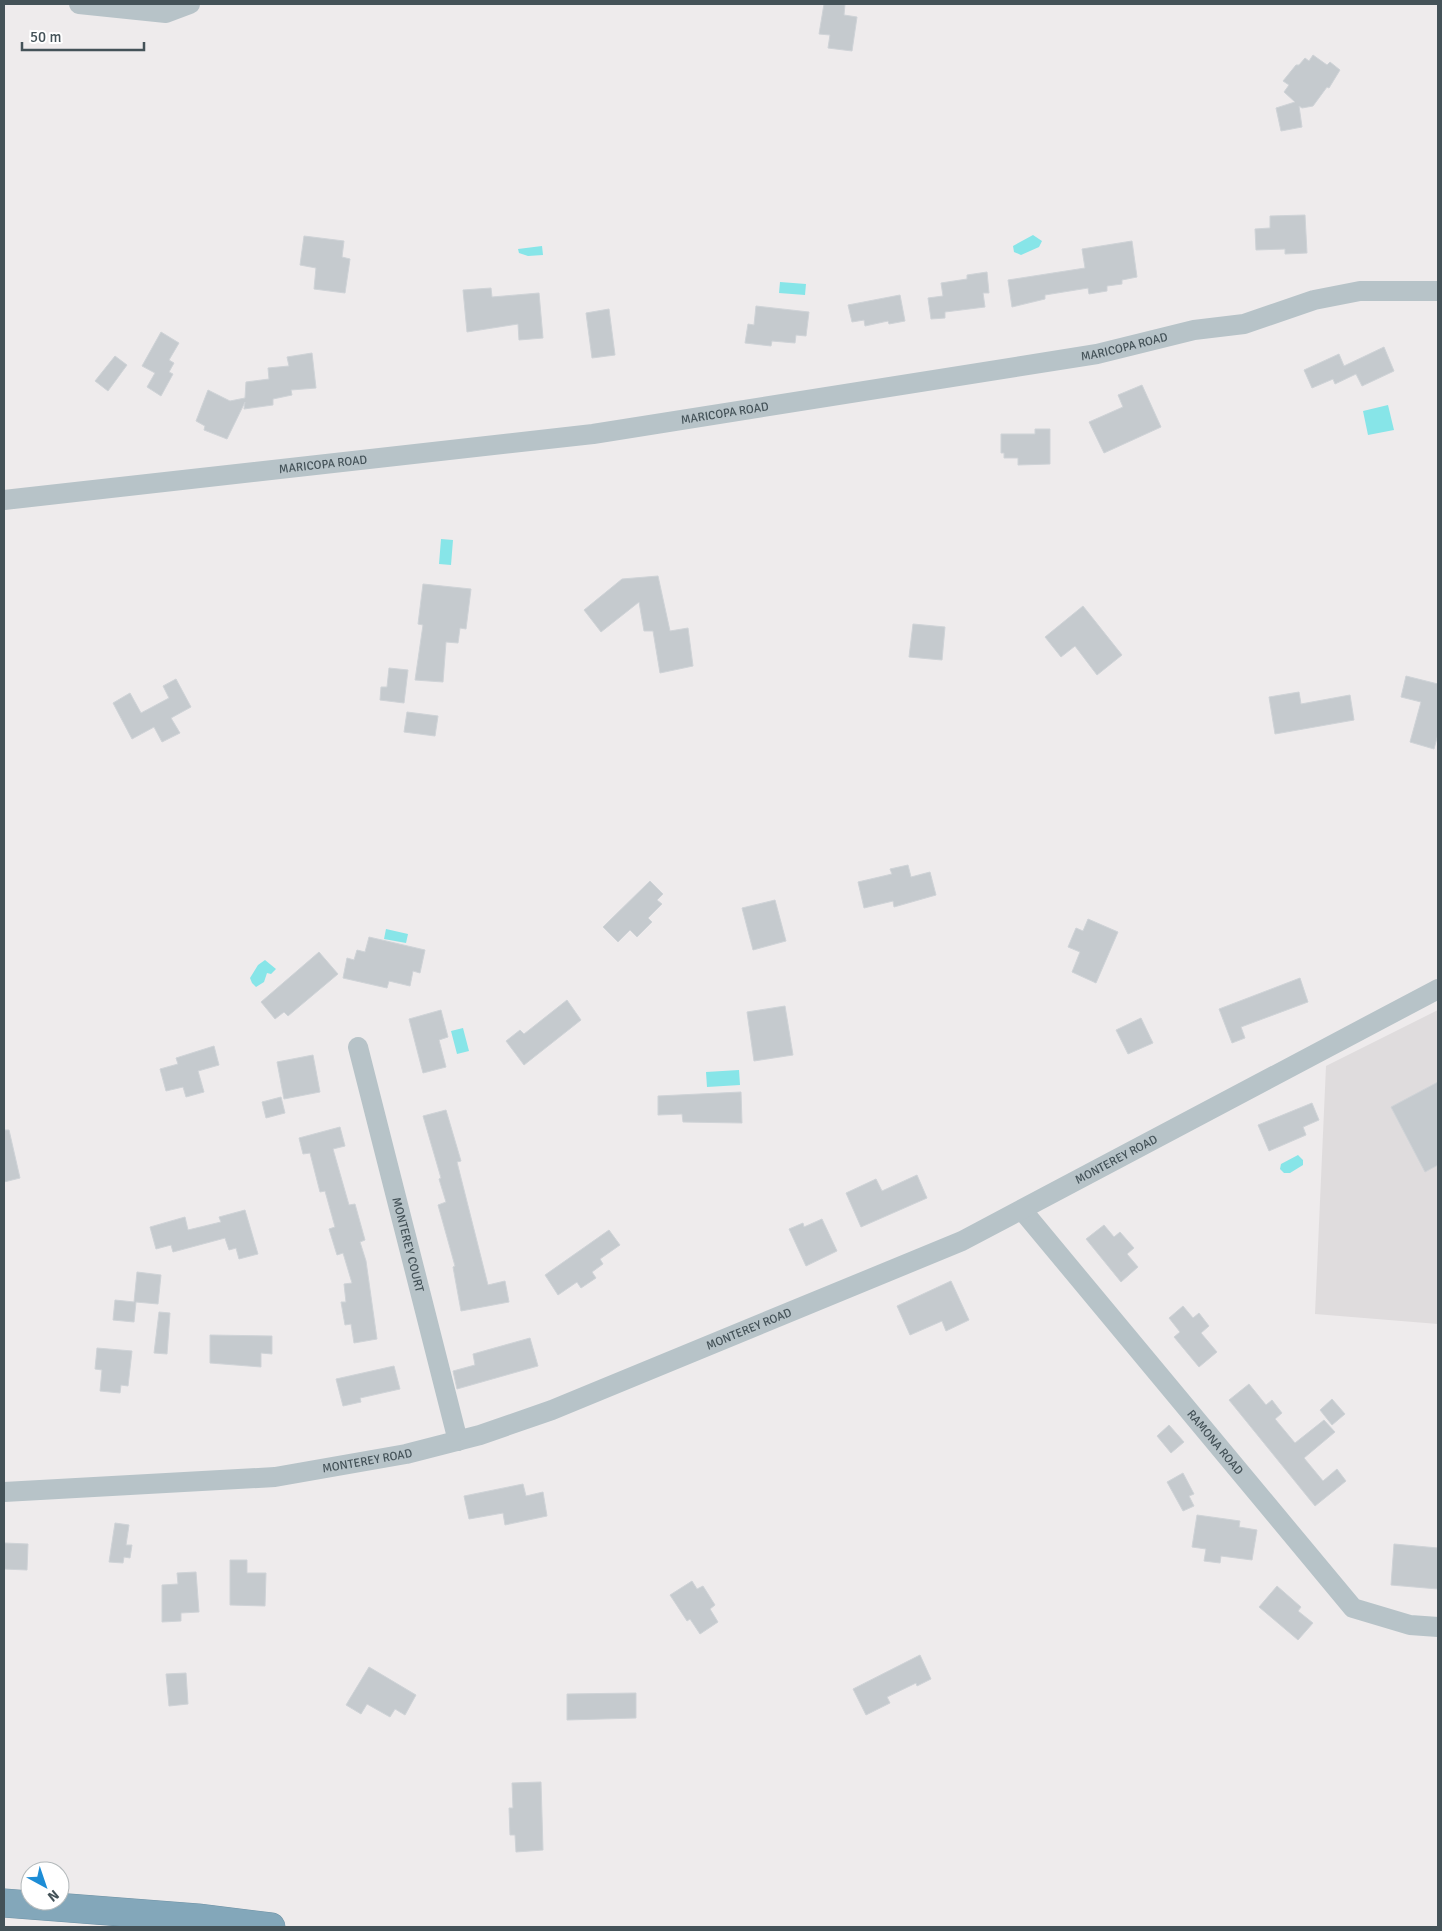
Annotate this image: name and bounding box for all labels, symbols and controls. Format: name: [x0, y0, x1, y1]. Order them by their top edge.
scale bar: [22, 20, 145, 52]
text: 50 m: [30, 28, 61, 46]
street label: MARICOPA ROAD: [1080, 330, 1169, 364]
street label: MARICOPA ROAD: [680, 399, 770, 428]
street label: MARICOPA ROAD: [278, 452, 368, 477]
street label: MONTEREY ROAD: [1073, 1132, 1160, 1188]
street label: MONTEREY COURT: [388, 1196, 427, 1294]
street label: MONTEREY ROAD: [704, 1305, 794, 1354]
street label: RAMONA ROAD: [1183, 1407, 1246, 1478]
street label: MONTEREY ROAD: [321, 1446, 414, 1477]
north arrow: [20, 1861, 70, 1911]
text: N: [44, 1886, 62, 1905]

